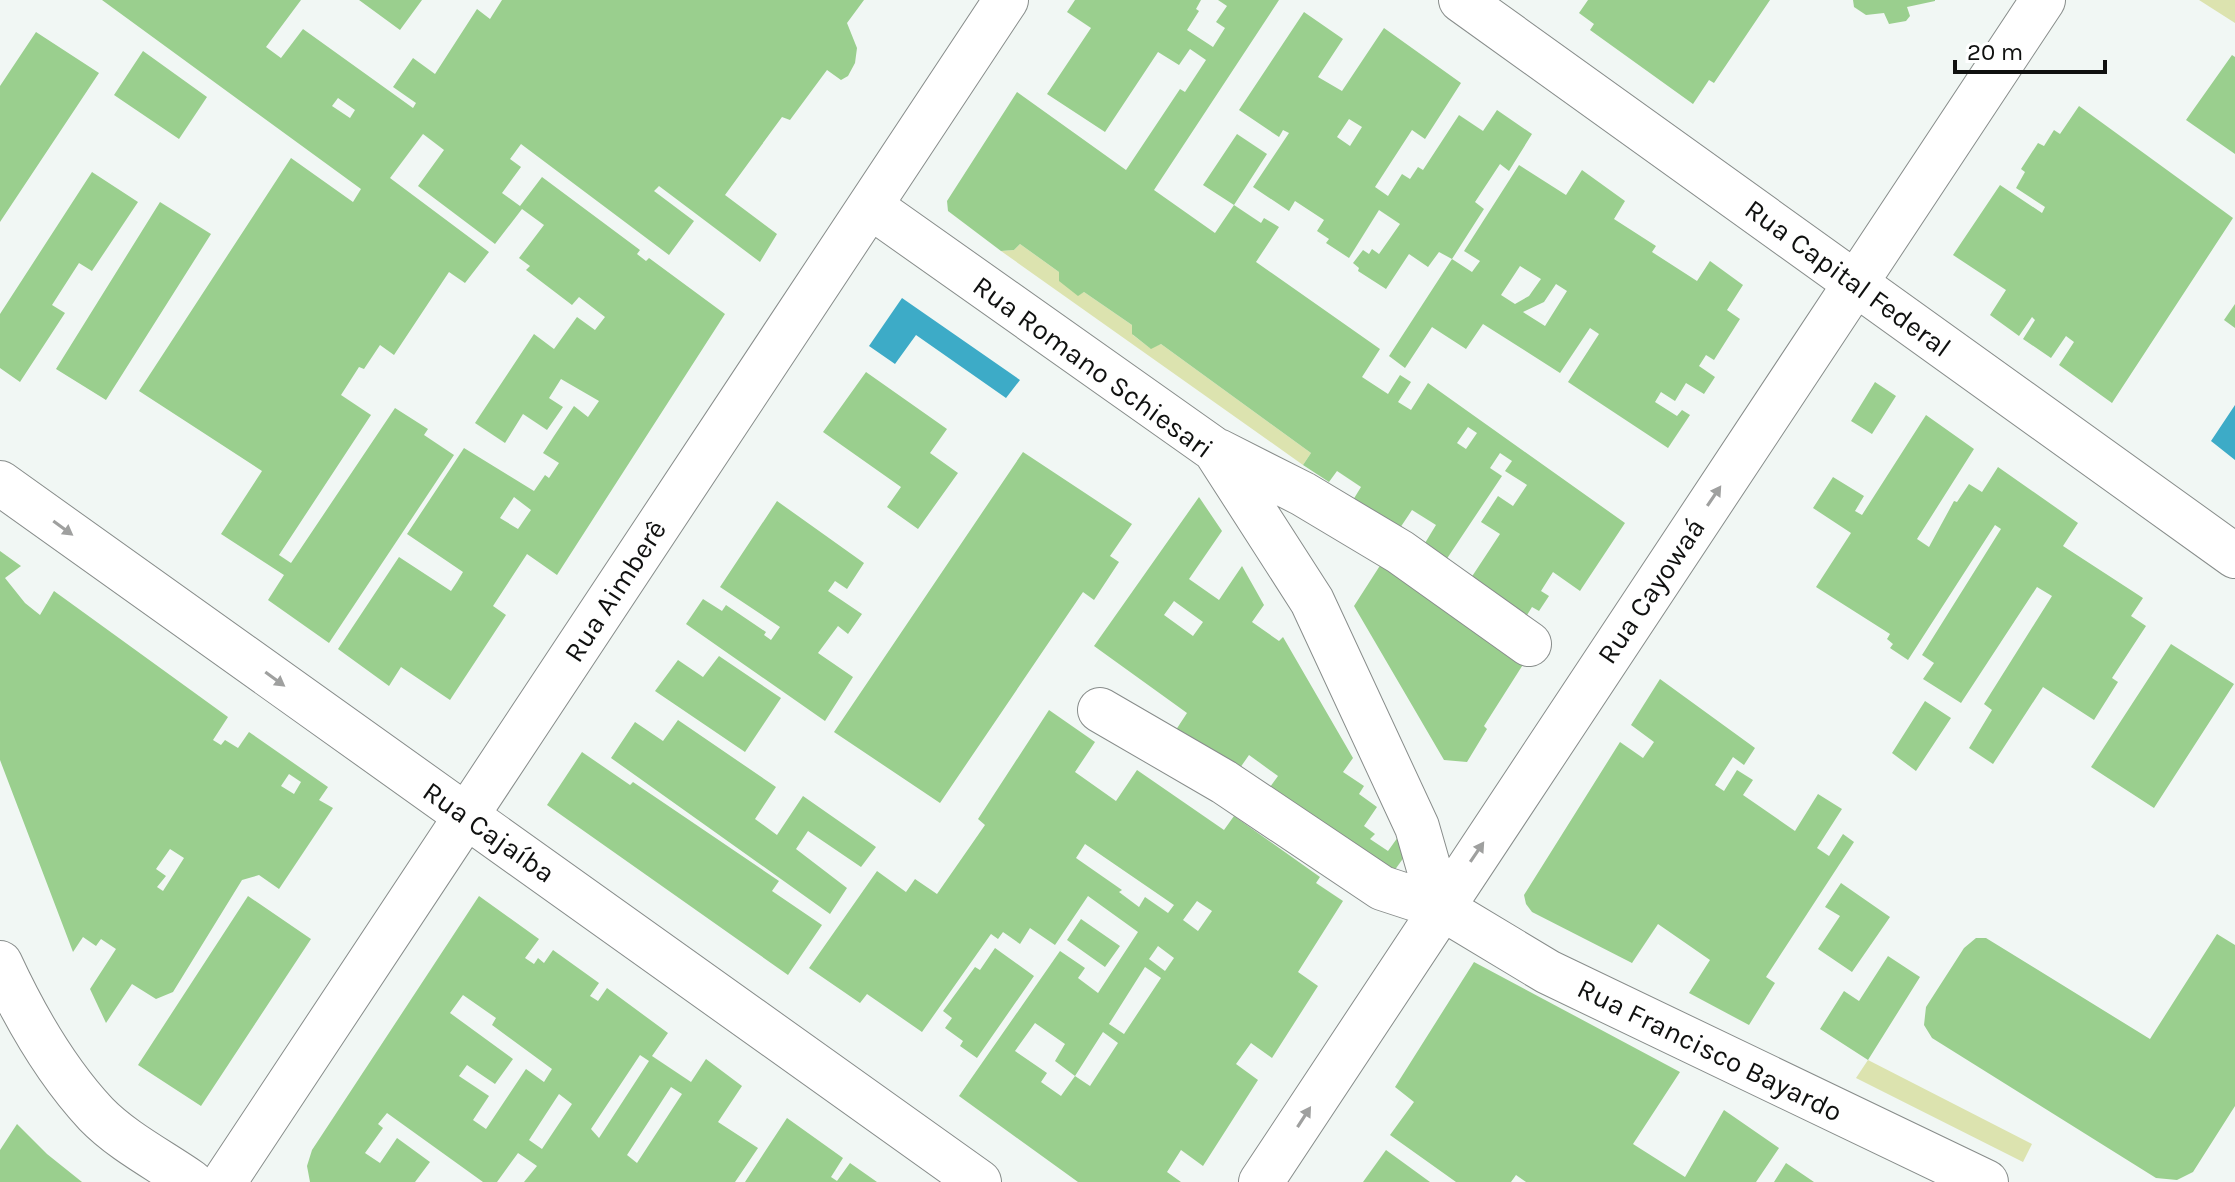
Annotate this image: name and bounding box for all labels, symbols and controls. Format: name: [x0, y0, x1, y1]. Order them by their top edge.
scale bar: [1955, 24, 2105, 74]
text: 20 m: [1967, 38, 2023, 66]
street label: Rua Capital Federal: [1739, 192, 1957, 364]
street label: Rua Romano Schiesari: [967, 269, 1219, 465]
one-way arrow: [1706, 486, 1721, 507]
street label: Rua Cayowaá: [1590, 512, 1712, 670]
street label: Rua Aimberê: [557, 514, 673, 668]
one-way arrow: [53, 520, 74, 535]
one-way arrow: [264, 671, 286, 687]
street label: Rua Cajaíba: [417, 775, 561, 889]
one-way arrow: [1469, 842, 1484, 863]
street label: Rua Francisco Bayardo: [1572, 972, 1848, 1128]
one-way arrow: [1296, 1106, 1311, 1127]

